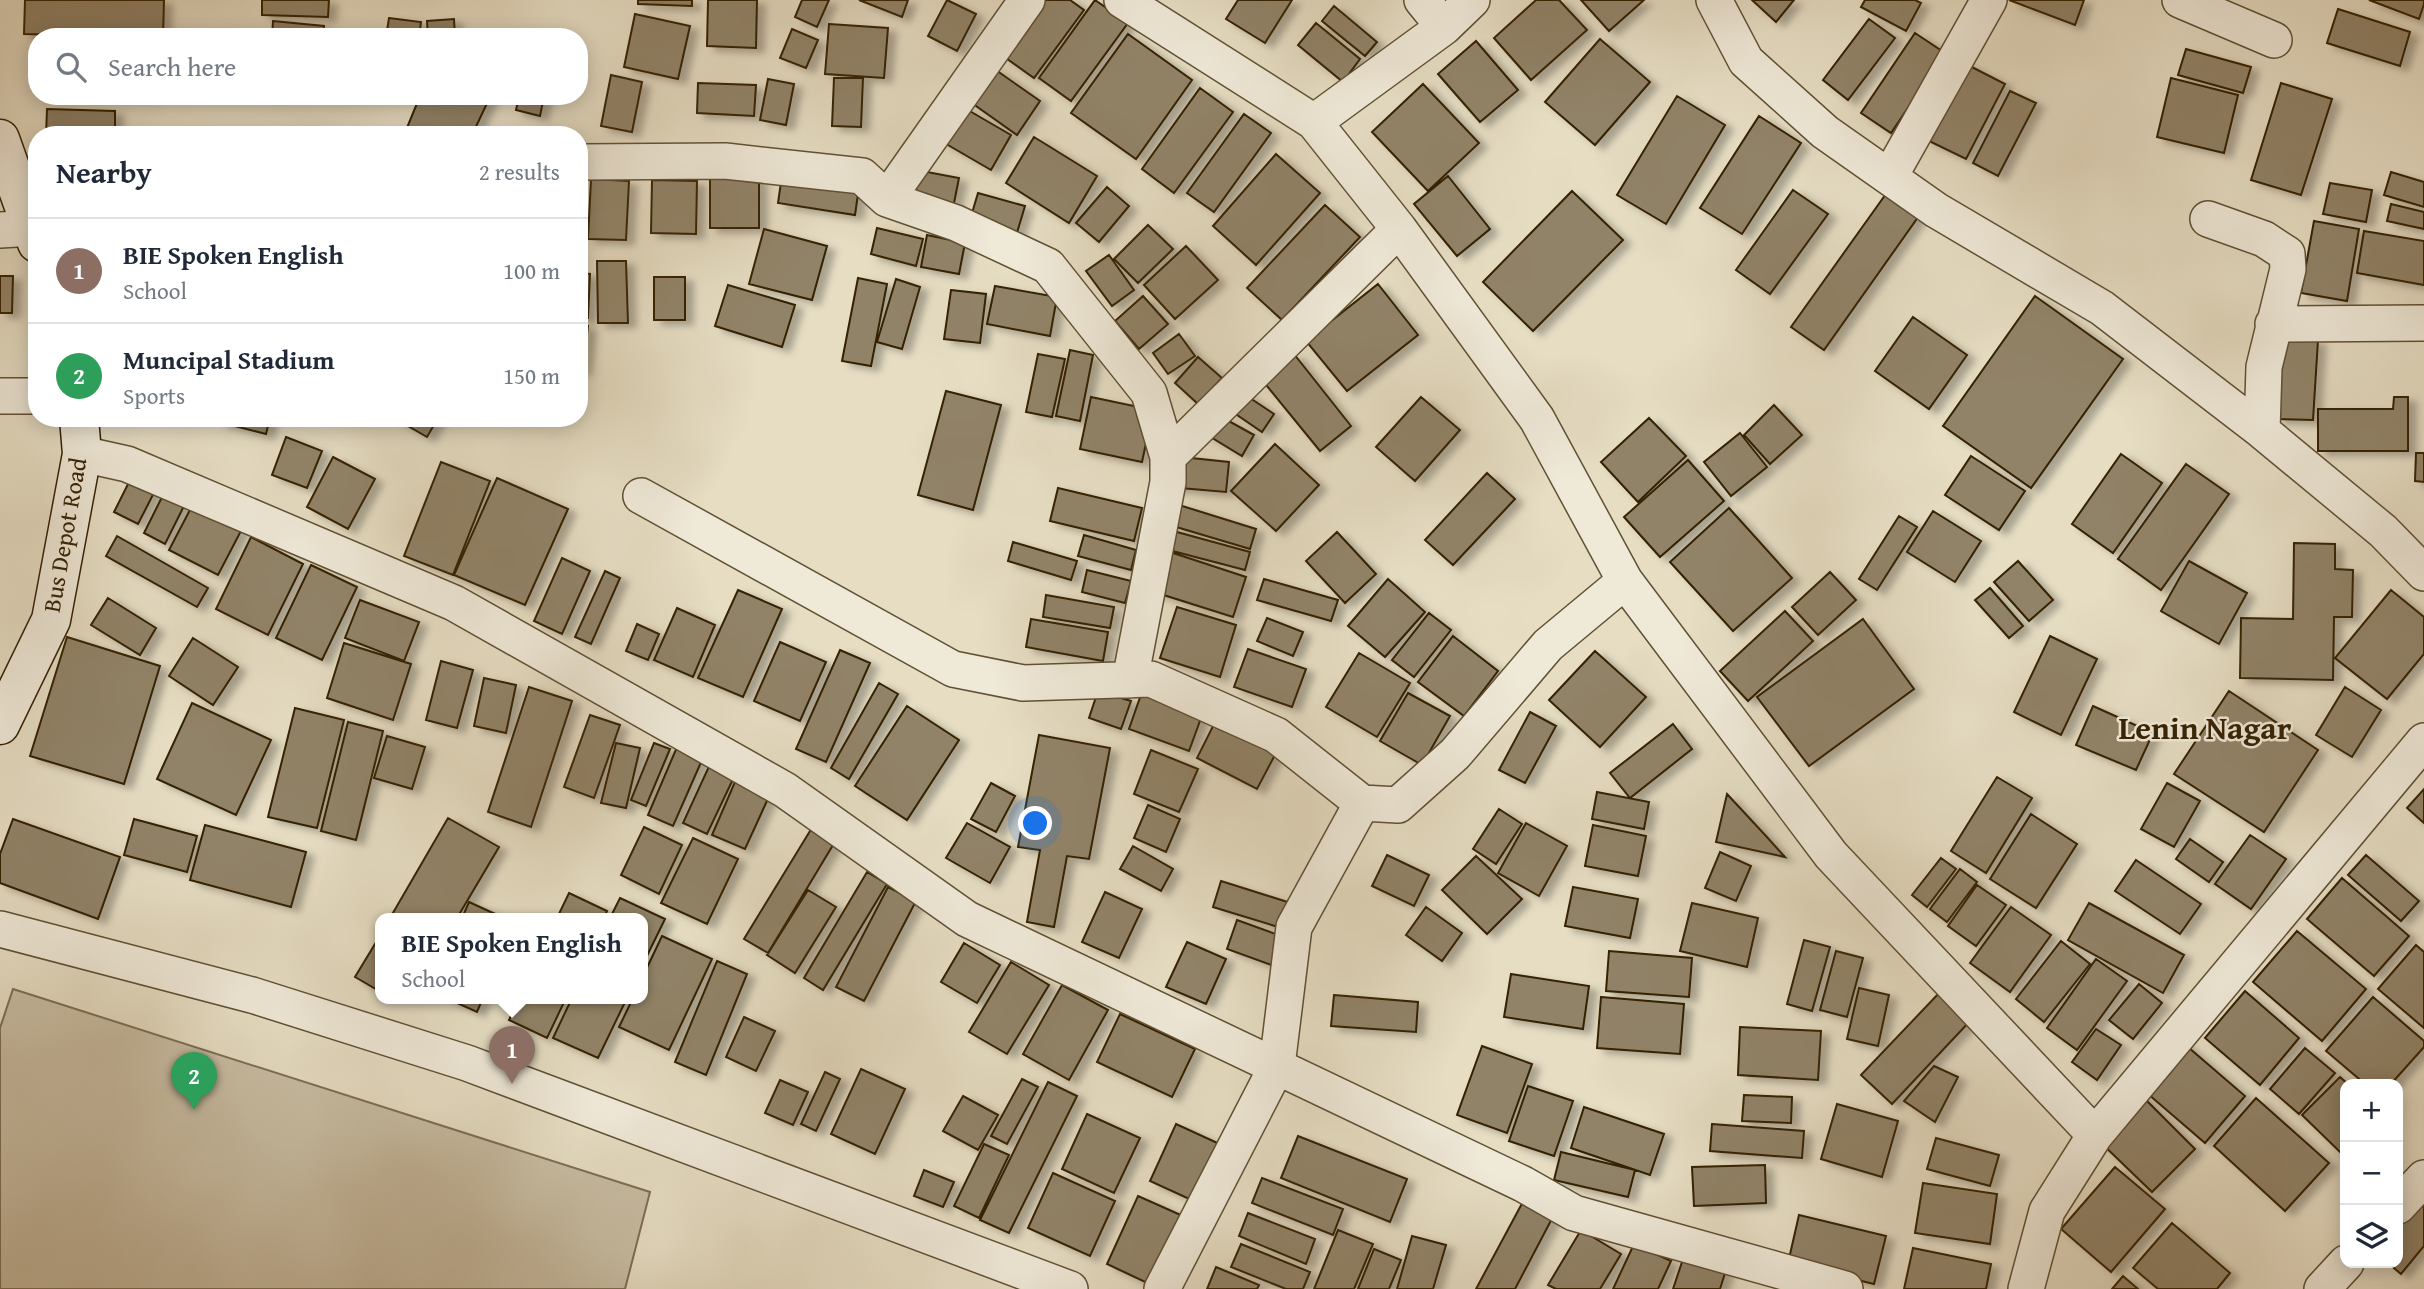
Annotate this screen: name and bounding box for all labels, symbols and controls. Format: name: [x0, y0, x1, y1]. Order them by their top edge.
search box: [28, 28, 588, 105]
text: Search here: [108, 47, 236, 86]
icon: search: [52, 48, 90, 86]
text: Nearby: [56, 150, 152, 194]
text: 2 results: [479, 155, 560, 188]
text: BIE Spoken English: [123, 235, 344, 274]
text: 1: [73, 254, 85, 287]
text: 100 m: [503, 254, 560, 287]
text: School: [123, 274, 187, 307]
text: Muncipal Stadium: [123, 340, 335, 379]
text: 2: [73, 359, 85, 392]
text: 150 m: [503, 359, 560, 392]
text: Sports: [123, 379, 185, 412]
street label: Bus Depot Road: [34, 455, 95, 615]
district label: Lenin Nagar: [2119, 704, 2292, 751]
your location: [1018, 806, 1052, 840]
popup: [375, 913, 648, 1004]
text: BIE Spoken English: [401, 923, 622, 962]
text: School: [401, 962, 465, 995]
pin: 1: [489, 1026, 535, 1084]
pin: 2: [171, 1052, 217, 1110]
map controls: [2340, 1079, 2403, 1268]
button: +: [2340, 1079, 2403, 1142]
button: −: [2340, 1142, 2403, 1205]
button: layers: [2340, 1205, 2403, 1268]

